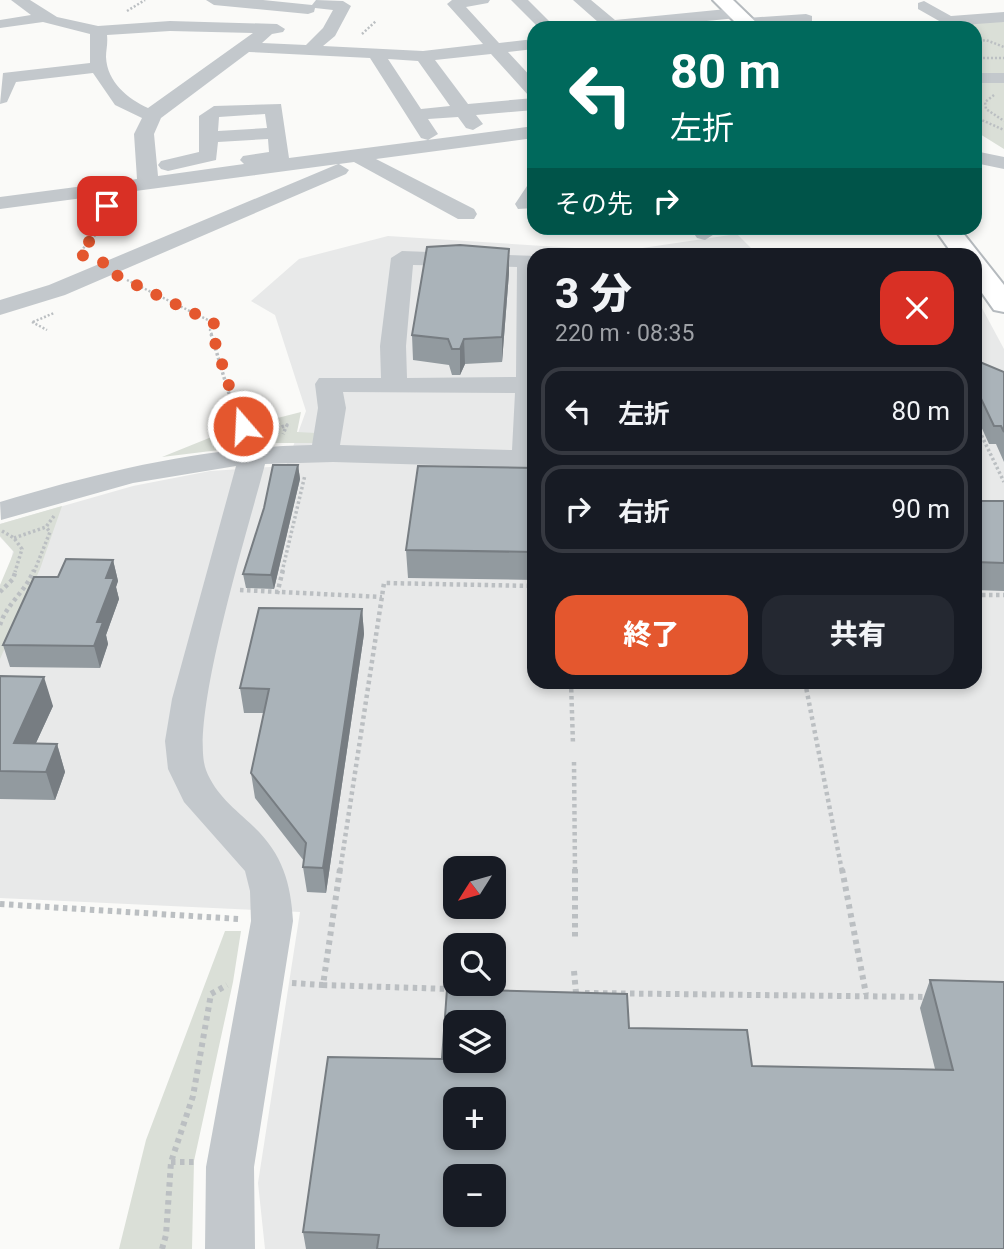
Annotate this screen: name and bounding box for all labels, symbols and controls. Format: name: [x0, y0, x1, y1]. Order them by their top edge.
text: 80 m: [670, 43, 781, 100]
icon: left: [555, 49, 646, 140]
text: 左折: [670, 109, 734, 147]
pin: [77, 176, 137, 236]
icon: right: [647, 182, 685, 220]
icon: arrive: [88, 187, 126, 225]
text: その先: [555, 189, 633, 219]
text: 3 分: [555, 269, 632, 318]
button: close: [880, 271, 954, 345]
text: 220 m · 08:35: [555, 320, 694, 347]
position arrow: [206, 389, 280, 463]
icon: left: [559, 392, 597, 430]
text: 80 m: [892, 396, 950, 426]
text: 左折: [618, 399, 670, 429]
icon: right: [559, 490, 597, 528]
text: 90 m: [892, 494, 950, 524]
text: 右折: [618, 497, 670, 527]
button: 終了: [555, 595, 748, 675]
button: 共有: [762, 595, 954, 675]
north arrow: [443, 856, 506, 919]
map controls: [443, 856, 506, 1227]
button: search: [443, 933, 506, 996]
button: layers: [443, 1010, 506, 1073]
button: +: [443, 1087, 506, 1150]
button: −: [443, 1164, 506, 1227]

